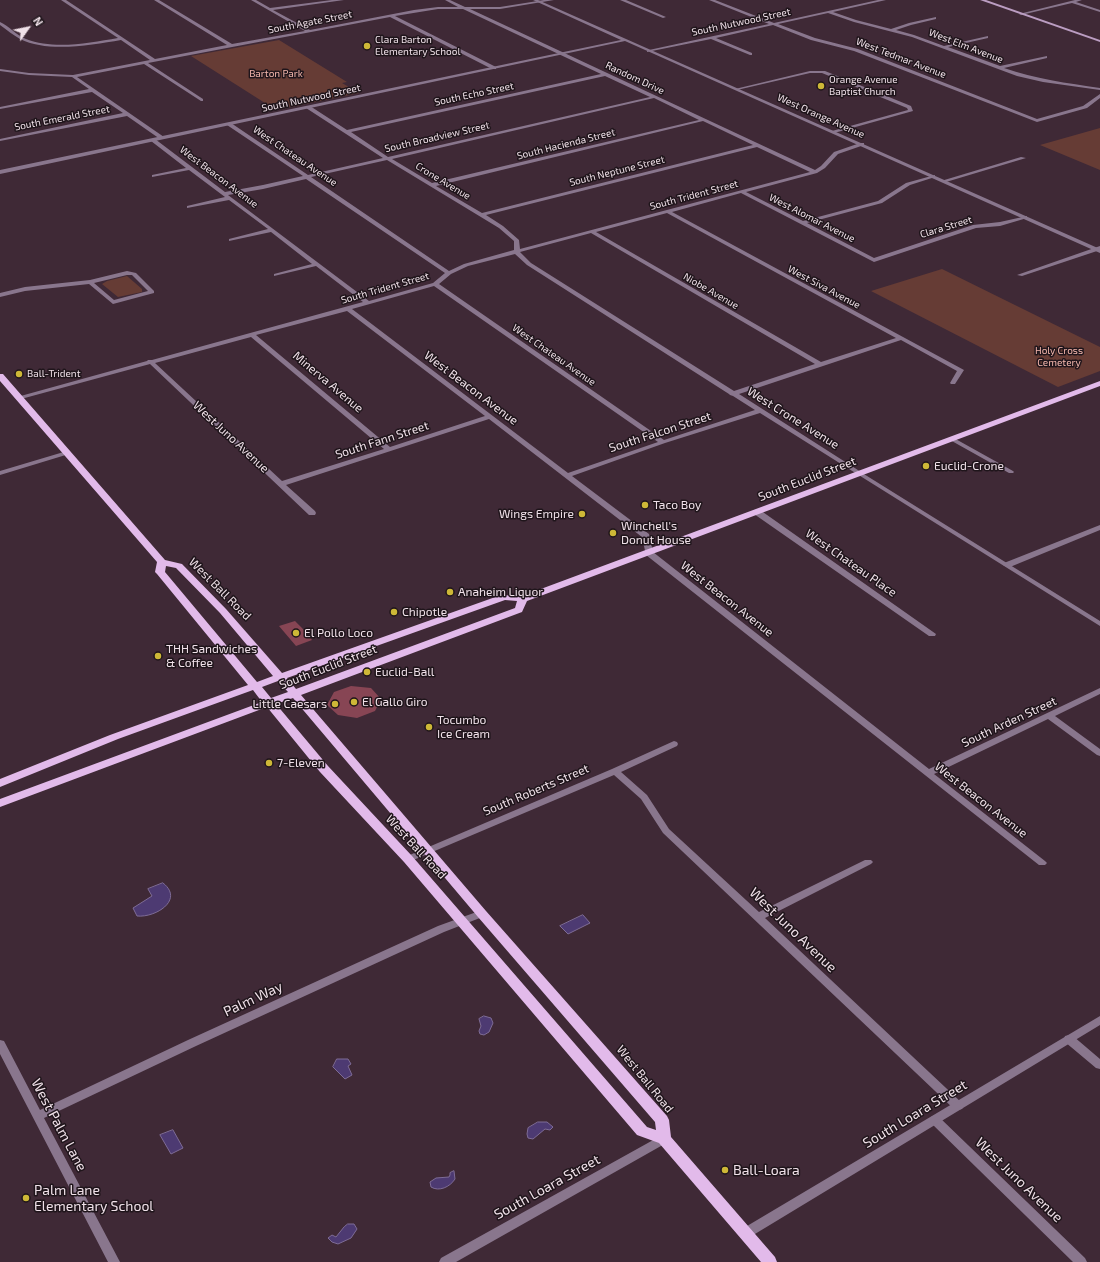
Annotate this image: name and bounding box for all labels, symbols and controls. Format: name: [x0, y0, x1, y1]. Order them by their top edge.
street label: South Nutwood Street: [690, 6, 792, 38]
north arrow: [8, 8, 48, 48]
street label: South Agate Street: [267, 8, 353, 36]
text: N: [31, 14, 46, 28]
street label: West Elm Avenue: [927, 26, 1005, 66]
place label: Clara Barton Elementary School: [375, 34, 460, 58]
street label: West Tedmar Avenue: [854, 35, 948, 81]
marker: Clara Barton Elementary School: [362, 41, 372, 51]
street label: Random Drive: [604, 59, 666, 97]
park label: Barton Park: [249, 68, 303, 80]
place label: Orange Avenue Baptist Church: [829, 74, 898, 98]
street label: South Echo Street: [433, 80, 515, 108]
marker: Orange Avenue Baptist Church: [816, 81, 826, 91]
street label: South Nutwood Street: [260, 82, 362, 114]
street label: West Orange Avenue: [775, 91, 867, 141]
street label: South Emerald Street: [13, 103, 111, 133]
street label: South Broadview Street: [383, 119, 491, 155]
street label: West Chateau Avenue: [251, 123, 339, 189]
street label: South Hacienda Street: [516, 126, 616, 162]
street label: West Beacon Avenue: [177, 144, 261, 210]
street label: South Neptune Street: [568, 153, 666, 189]
street label: Crone Avenue: [413, 160, 473, 202]
street label: South Trident Street: [649, 177, 739, 213]
street label: West Alomar Avenue: [767, 191, 857, 245]
street label: Clara Street: [919, 213, 973, 241]
street label: West Siva Avenue: [786, 263, 862, 311]
street label: South Trident Street: [340, 270, 430, 306]
street label: Niobe Avenue: [681, 270, 741, 312]
street label: West Chateau Avenue: [510, 322, 598, 388]
park label: Holy Cross Cemetery: [1035, 345, 1083, 368]
street label: Minerva Avenue: [290, 348, 366, 416]
street label: West Beacon Avenue: [421, 348, 521, 428]
place label: Ball-Trident: [27, 368, 80, 380]
marker: Ball-Trident: [14, 369, 24, 379]
street label: West Crone Avenue: [744, 384, 842, 452]
street label: West Juno Avenue: [190, 398, 272, 476]
street label: South Falcon Street: [607, 409, 713, 455]
street label: South Fann Street: [333, 418, 431, 462]
street label: South Euclid Street: [756, 454, 858, 504]
place label: Euclid-Crone: [934, 459, 1004, 473]
marker: Euclid-Crone: [921, 461, 931, 471]
place label: Taco Boy: [653, 498, 701, 512]
marker: Taco Boy: [640, 500, 650, 510]
place label: Wings Empire: [499, 507, 574, 521]
marker: Wings Empire: [577, 509, 587, 519]
place label: Winchell's Donut House: [621, 519, 691, 547]
street label: West Chateau Place: [803, 526, 899, 600]
marker: Winchell's Donut House: [608, 528, 618, 538]
street label: West Ball Road: [186, 555, 254, 623]
street label: West Beacon Avenue: [678, 558, 776, 640]
place label: Anaheim Liquor: [458, 585, 543, 599]
marker: Anaheim Liquor: [445, 587, 455, 597]
place label: Chipotle: [402, 605, 447, 619]
marker: Chipotle: [389, 607, 399, 617]
place label: El Pollo Loco: [304, 626, 373, 640]
marker: El Pollo Loco: [291, 628, 301, 638]
place label: THH Sandwiches & Coffee: [166, 642, 257, 670]
street label: South Euclid Street: [277, 642, 379, 692]
marker: THH Sandwiches & Coffee: [153, 651, 163, 661]
place label: Euclid-Ball: [375, 665, 434, 679]
marker: Euclid-Ball: [362, 667, 372, 677]
street label: South Arden Street: [959, 694, 1059, 750]
place label: El Gallo Giro: [362, 695, 428, 709]
place label: Little Caesars: [253, 697, 327, 711]
marker: El Gallo Giro: [349, 697, 359, 707]
marker: Little Caesars: [330, 699, 340, 709]
place label: Tocumbo Ice Cream: [437, 713, 490, 741]
marker: Tocumbo Ice Cream: [424, 722, 434, 732]
place label: 7-Eleven: [277, 756, 325, 770]
marker: 7-Eleven: [264, 758, 274, 768]
street label: West Beacon Avenue: [932, 759, 1030, 841]
street label: South Roberts Street: [481, 761, 591, 819]
street label: West Ball Road: [383, 812, 449, 882]
street label: West Juno Avenue: [746, 884, 840, 976]
street label: Palm Way: [221, 978, 285, 1020]
street label: West Ball Road: [613, 1042, 677, 1116]
street label: West Palm Lane: [28, 1076, 90, 1174]
street label: South Loara Street: [860, 1076, 970, 1152]
street label: West Juno Avenue: [972, 1134, 1066, 1226]
street label: South Loara Street: [491, 1151, 603, 1223]
place label: Ball-Loara: [733, 1162, 800, 1178]
marker: Ball-Loara: [720, 1165, 730, 1175]
place label: Palm Lane Elementary School: [34, 1182, 153, 1214]
marker: Palm Lane Elementary School: [21, 1193, 31, 1203]

